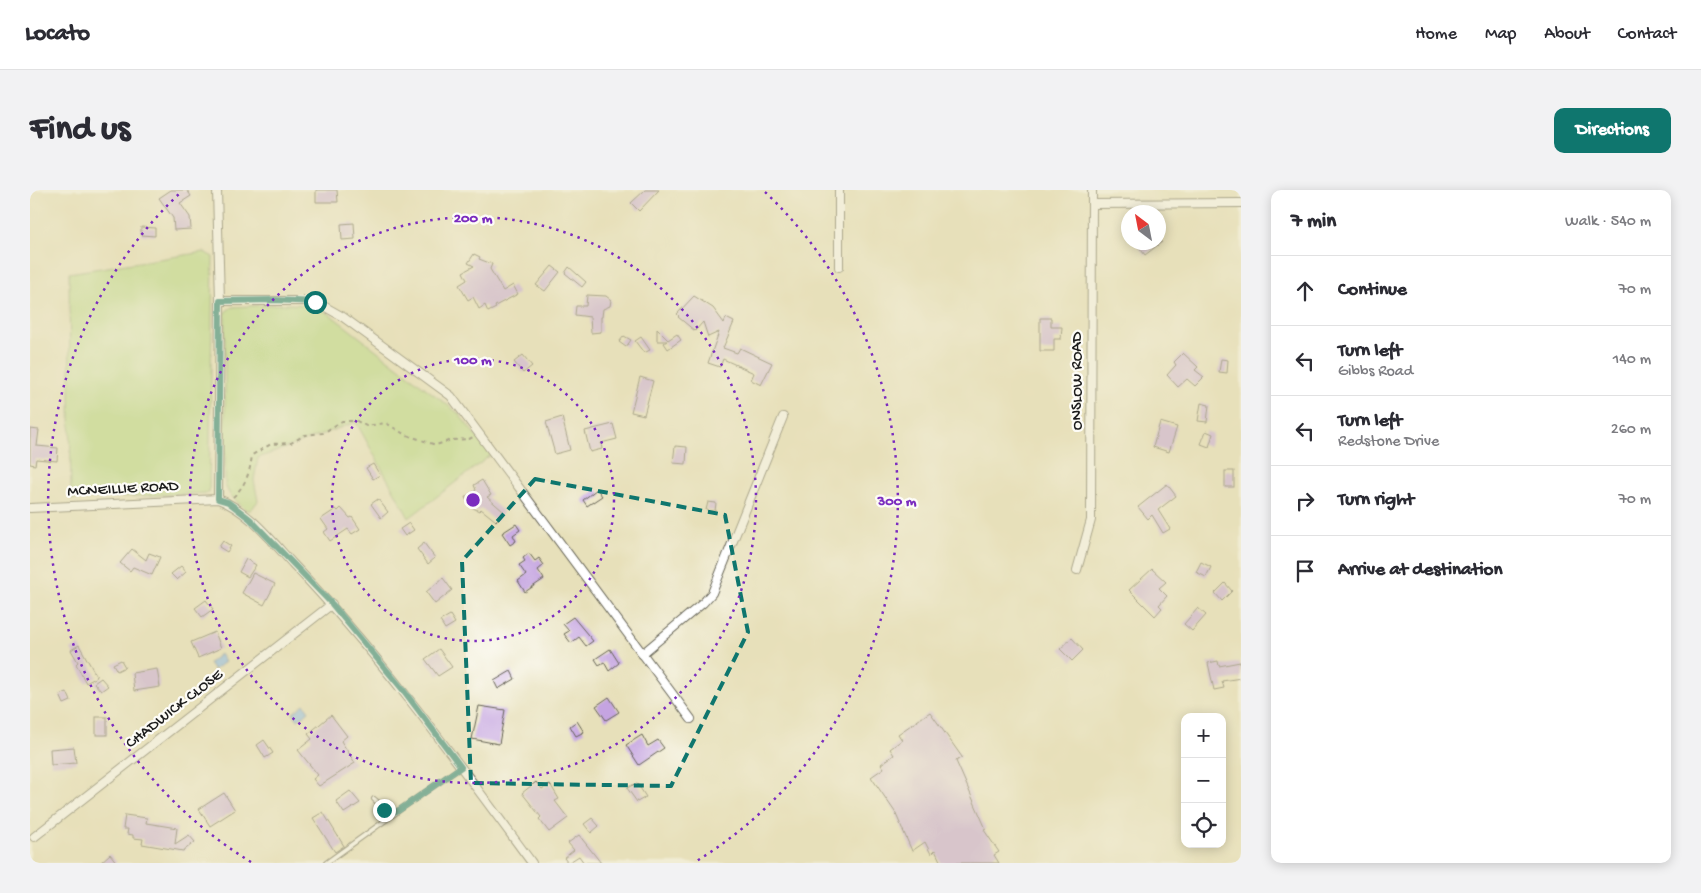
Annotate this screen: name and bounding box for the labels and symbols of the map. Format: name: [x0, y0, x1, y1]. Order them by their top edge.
north arrow: [1121, 205, 1166, 250]
text: 200 m: [454, 210, 493, 228]
route start: [304, 291, 327, 314]
street label: ONSLOW ROAD: [1069, 331, 1088, 430]
text: 100 m: [453, 352, 492, 370]
street label: MCNEILLIE ROAD: [67, 478, 180, 502]
centre of rings: [464, 491, 482, 509]
text: 300 m: [876, 493, 917, 511]
street label: CHADWICK CLOSE: [123, 666, 228, 754]
route end: [373, 799, 396, 822]

